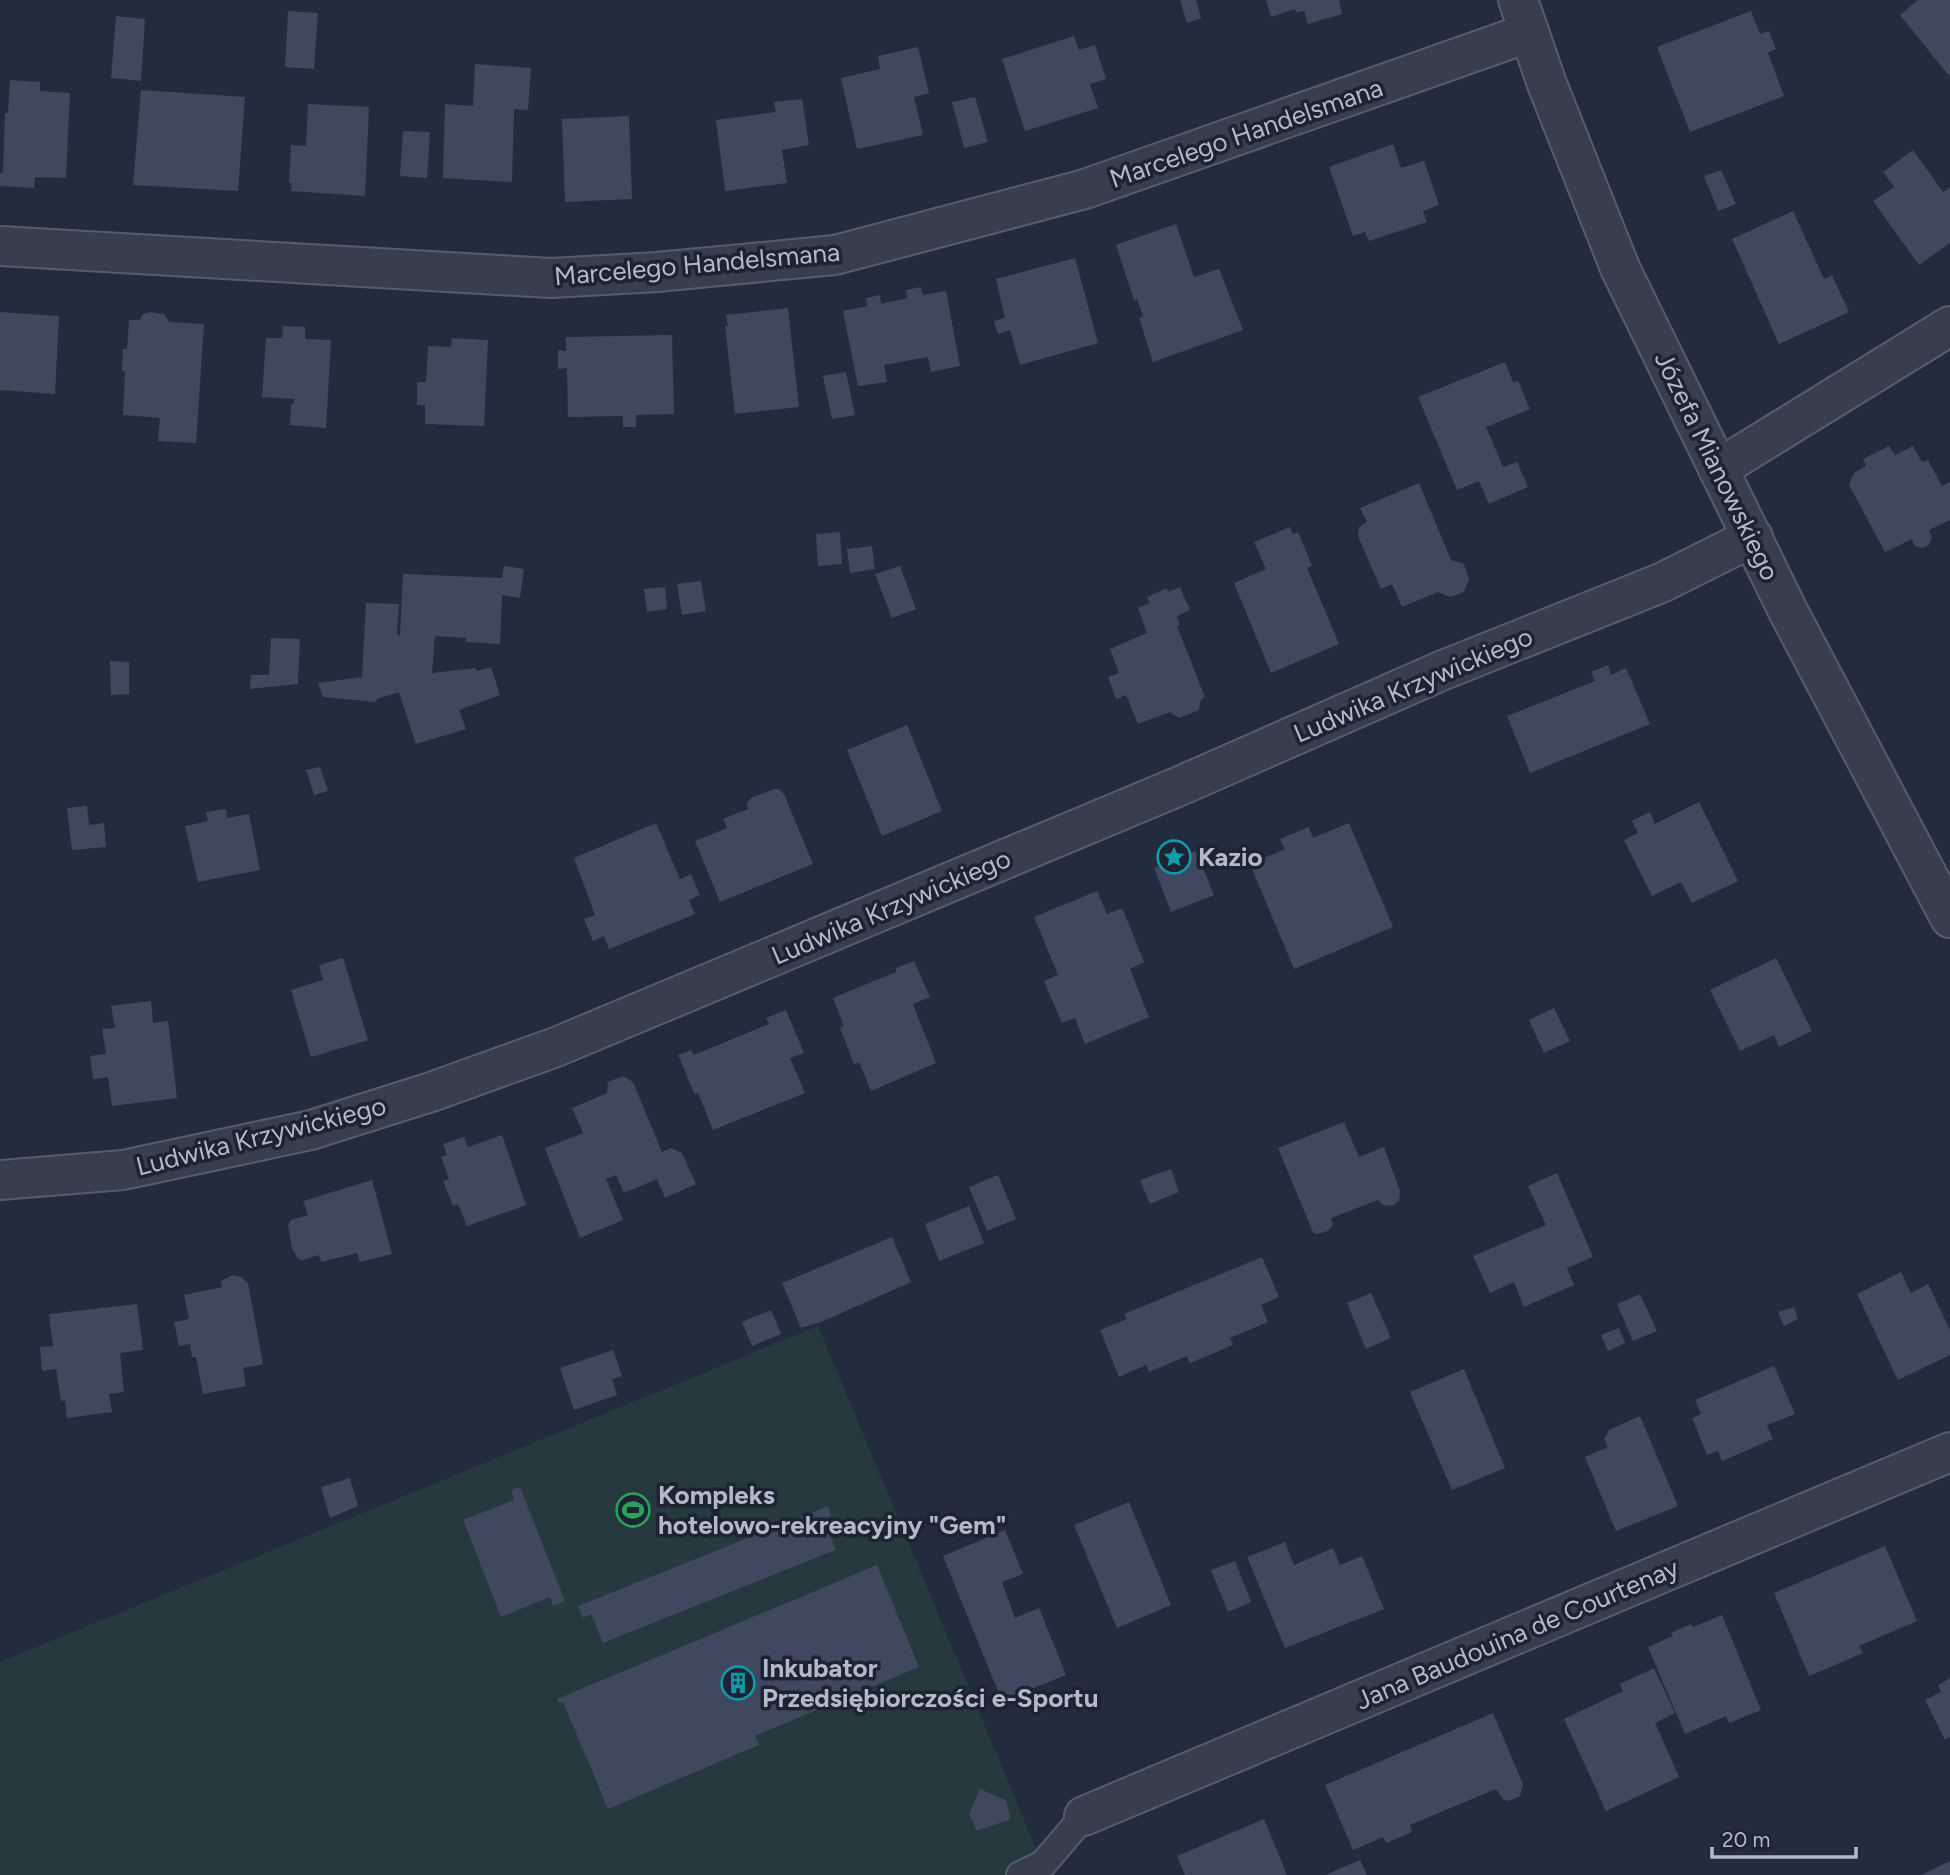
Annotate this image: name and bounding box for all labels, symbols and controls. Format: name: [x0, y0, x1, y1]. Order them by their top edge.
street label: Marcelego Handelsmana: [1105, 71, 1387, 195]
street label: Marcelego Handelsmana: [553, 236, 841, 292]
street label: Józefa Mianowskiego: [1648, 346, 1786, 586]
street label: Ludwika Krzywickiego: [1289, 620, 1537, 750]
place icon: Kazio: [1155, 838, 1193, 876]
place label: Kazio: [1198, 841, 1263, 873]
street label: Ludwika Krzywickiego: [767, 842, 1015, 972]
street label: Ludwika Krzywickiego: [133, 1089, 389, 1183]
place label: Kompleks hotelowo-rekreacyjny "Gem": [658, 1479, 1006, 1541]
sports icon: Kompleks hotelowo-rekreacyjny "Gem": [614, 1491, 652, 1529]
street label: Jana Baudouina de Courtenay: [1351, 1551, 1684, 1717]
place label: Inkubator Przedsiębiorczości e-Sportu: [762, 1652, 1098, 1714]
building icon: Inkubator Przedsiębiorczości e-Sportu: [719, 1664, 757, 1702]
scale bar: [1712, 1815, 1856, 1859]
text: 20 m: [1722, 1827, 1770, 1852]

